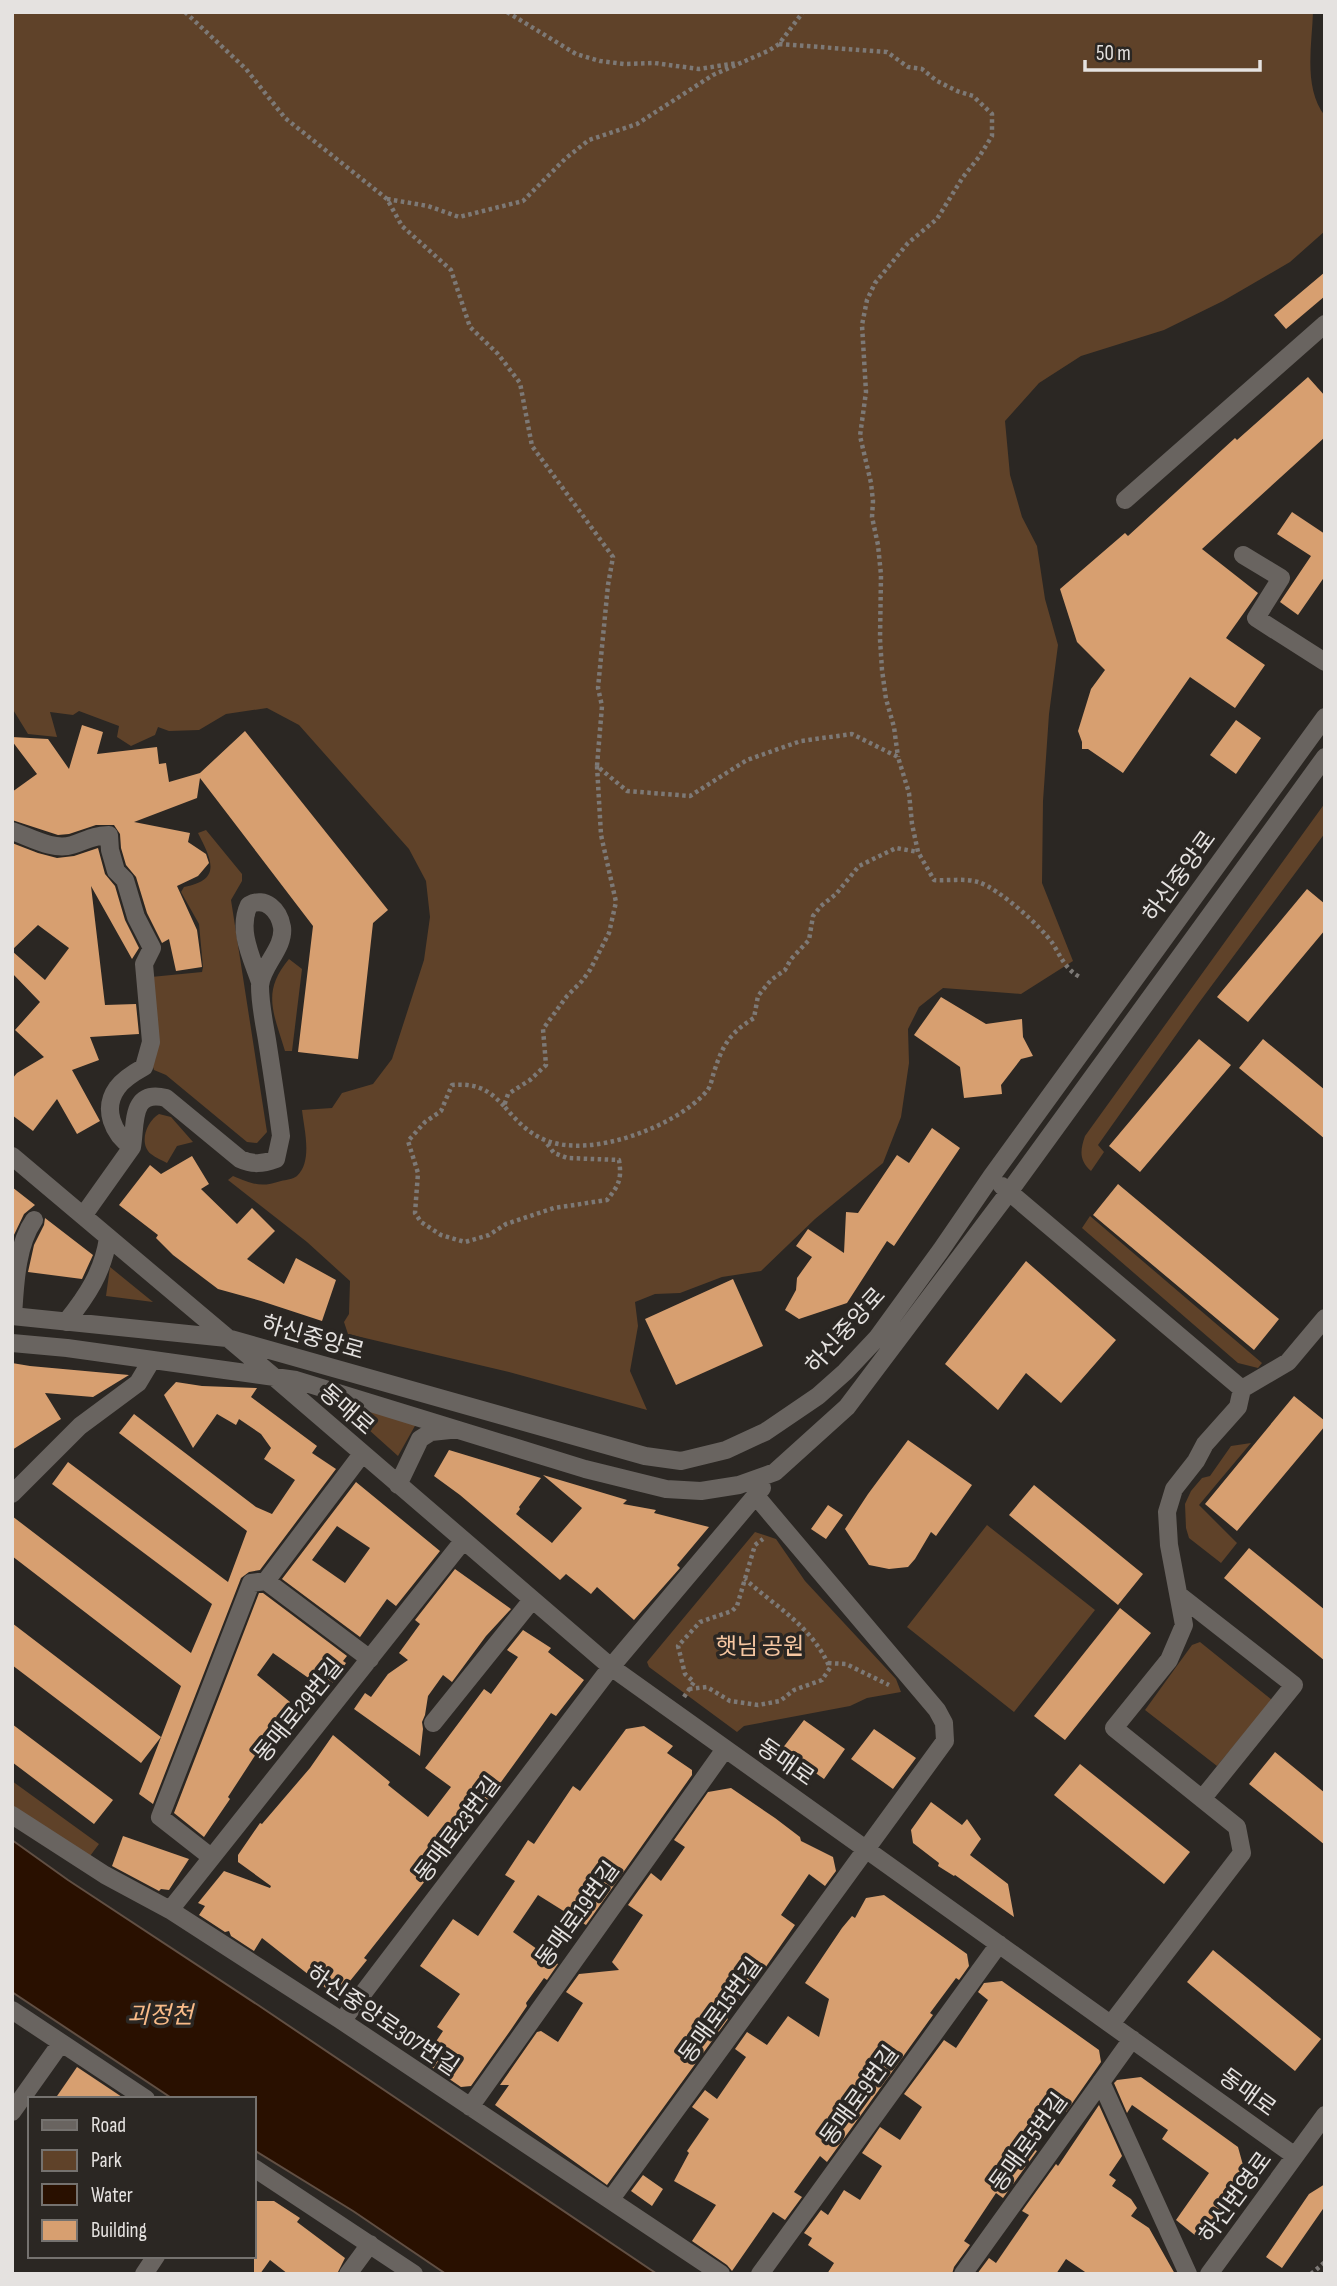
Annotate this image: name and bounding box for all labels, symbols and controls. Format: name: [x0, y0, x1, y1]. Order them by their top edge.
scale bar: [1085, 28, 1260, 72]
text: 50 m: [1096, 41, 1131, 66]
street label: 하신중앙로: [1137, 826, 1222, 928]
street label: 하신중앙로: [800, 1282, 892, 1379]
street label: 하신중앙로: [258, 1310, 367, 1366]
street label: 동매로: [313, 1378, 379, 1441]
park label: 햇님 공원: [716, 1633, 804, 1661]
street label: 동매로29번길: [248, 1653, 349, 1768]
street label: 동매로: [751, 1733, 819, 1792]
street label: 동매로23번길: [409, 1771, 507, 1888]
street label: 동매로19번길: [530, 1856, 626, 1973]
street label: 동매로15번길: [673, 1953, 768, 2069]
street label: 하신중앙로307번길: [301, 1960, 464, 2082]
water label: 괴정천: [127, 2001, 196, 2030]
street label: 동매로9번길: [814, 2040, 905, 2151]
street label: 동매로: [1214, 2063, 1281, 2123]
street label: 동매로5번길: [984, 2088, 1074, 2197]
legend: [28, 2097, 256, 2258]
text: Road: [91, 2113, 126, 2138]
street label: 하신번영로: [1193, 2147, 1278, 2249]
text: Park: [91, 2148, 122, 2173]
text: Water: [91, 2183, 133, 2208]
text: Building: [91, 2218, 147, 2243]

